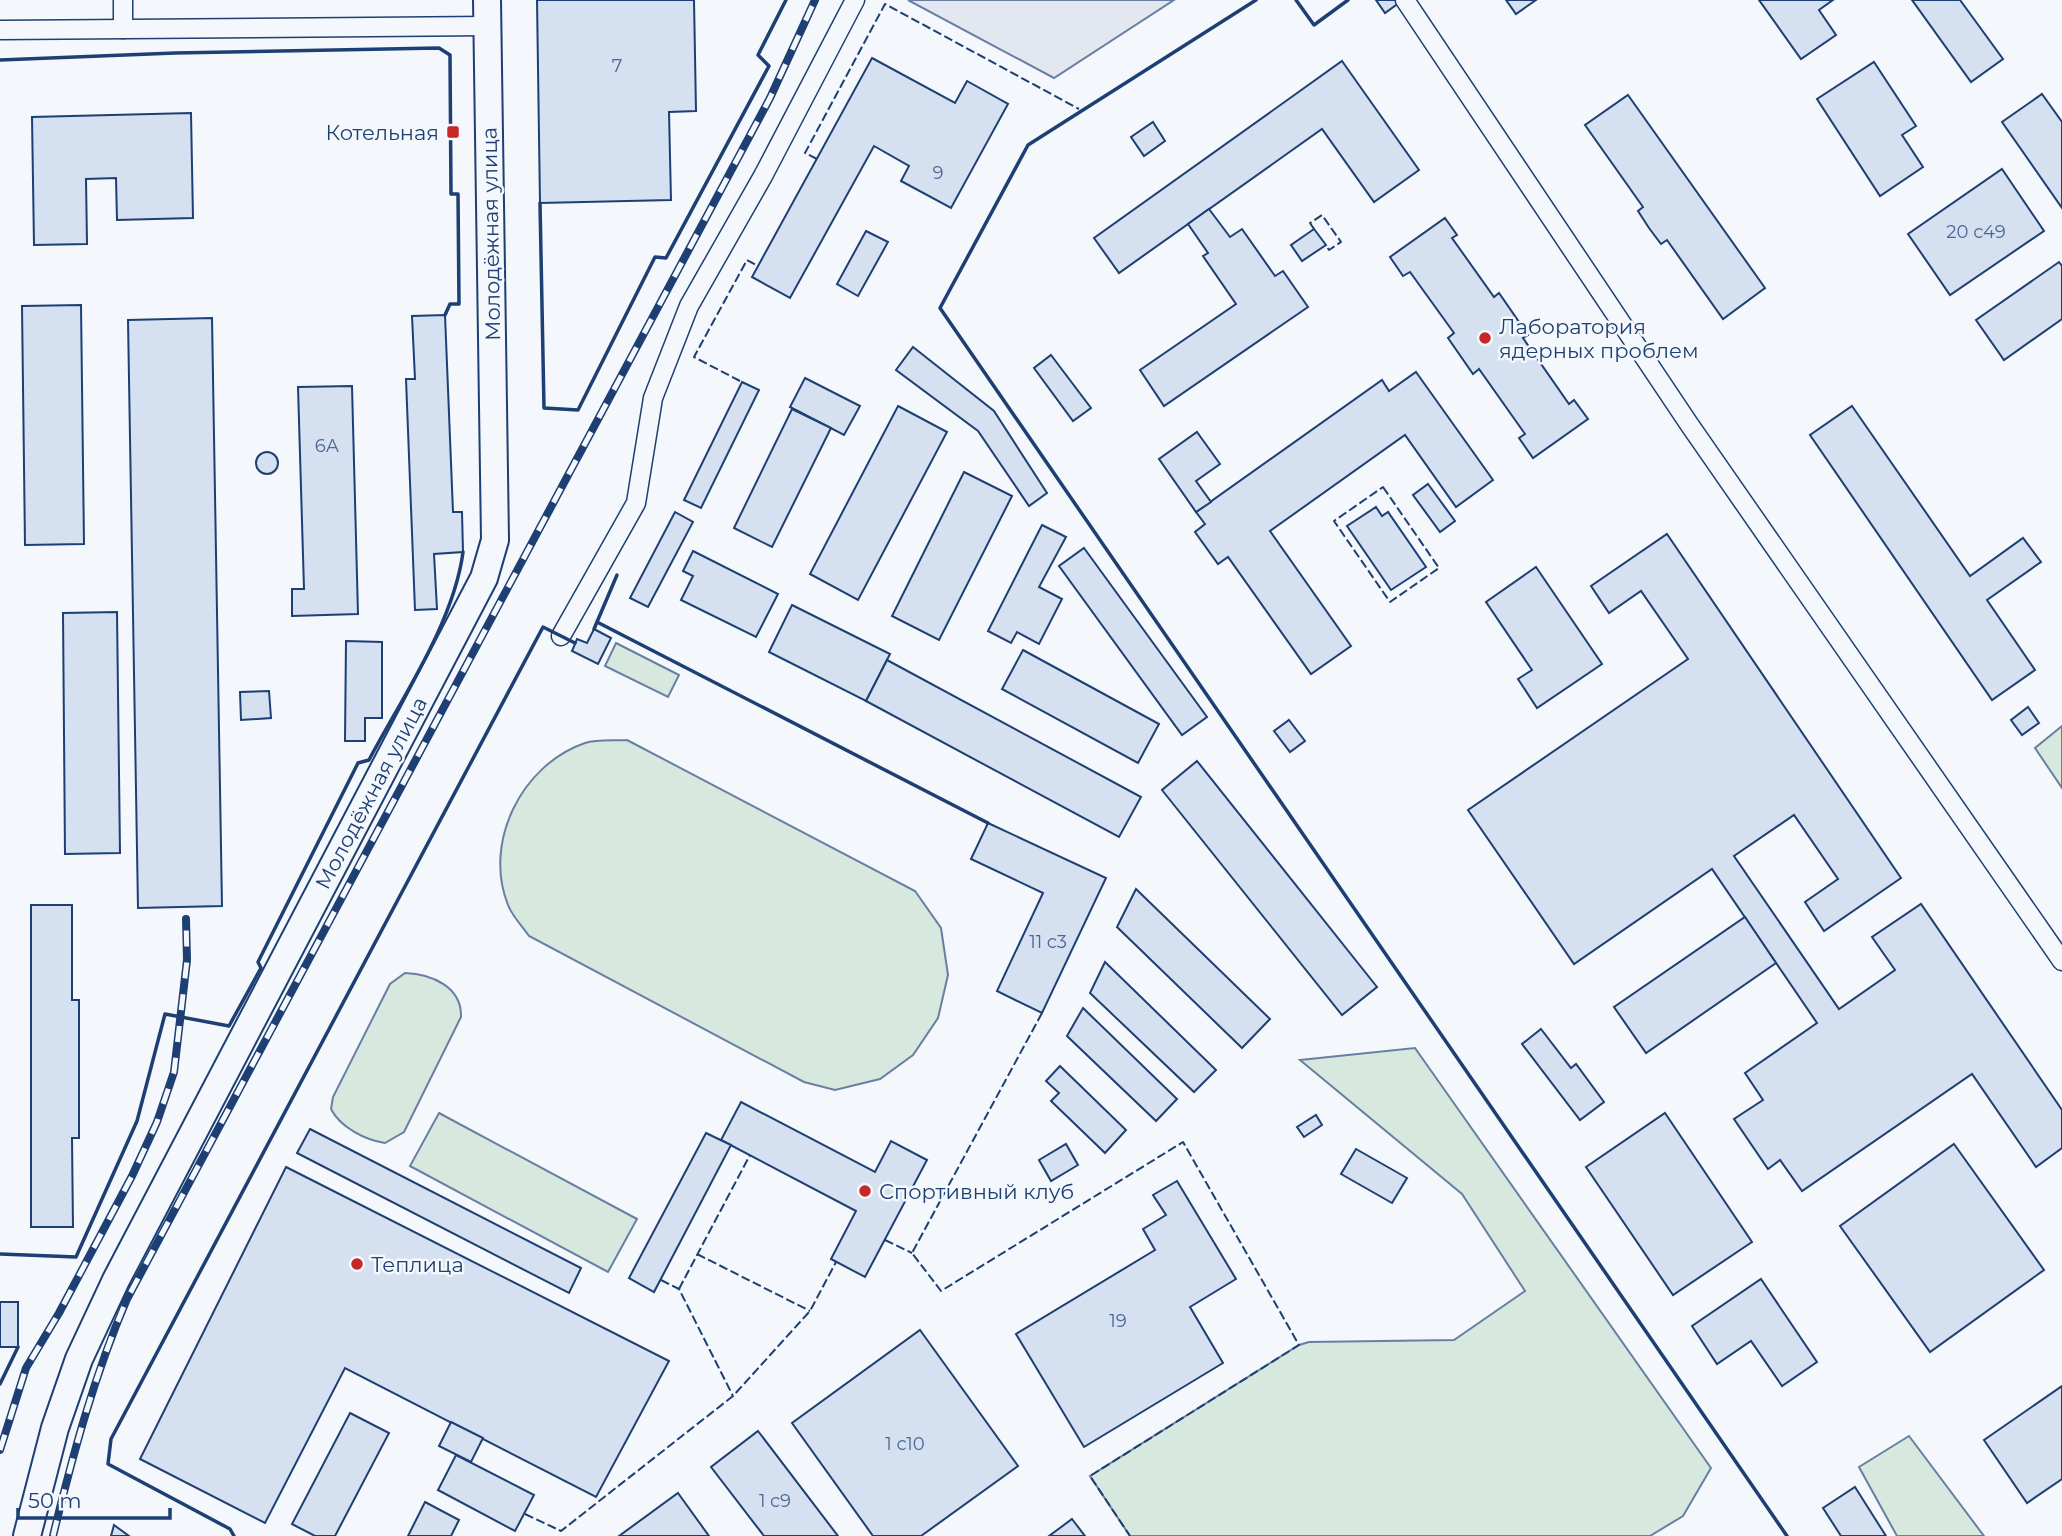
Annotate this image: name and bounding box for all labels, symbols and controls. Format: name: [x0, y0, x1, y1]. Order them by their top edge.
house number: 7: [612, 55, 622, 77]
place label: Котельная: [326, 120, 439, 145]
marker: Котельная: [445, 124, 461, 140]
street label: Молодёжная улица: [477, 127, 505, 341]
house number: 9: [933, 162, 944, 184]
house number: 20 с49: [1946, 221, 2006, 243]
place label: Лаборатория ядерных проблем: [1499, 314, 1699, 363]
marker: Лаборатория ядерных проблем: [1477, 330, 1493, 346]
house number: 6А: [315, 435, 340, 457]
street label: Молодёжная улица: [310, 693, 432, 893]
house number: 11 с3: [1029, 931, 1067, 953]
place label: Спортивный клуб: [879, 1179, 1074, 1204]
marker: Спортивный клуб: [857, 1183, 873, 1199]
place label: Теплица: [371, 1252, 464, 1277]
marker: Теплица: [349, 1256, 365, 1272]
house number: 19: [1109, 1310, 1127, 1332]
house number: 1 с10: [885, 1433, 925, 1455]
scale bar: [18, 1476, 170, 1520]
text: 50 m: [28, 1488, 82, 1513]
house number: 1 с9: [759, 1490, 791, 1512]

